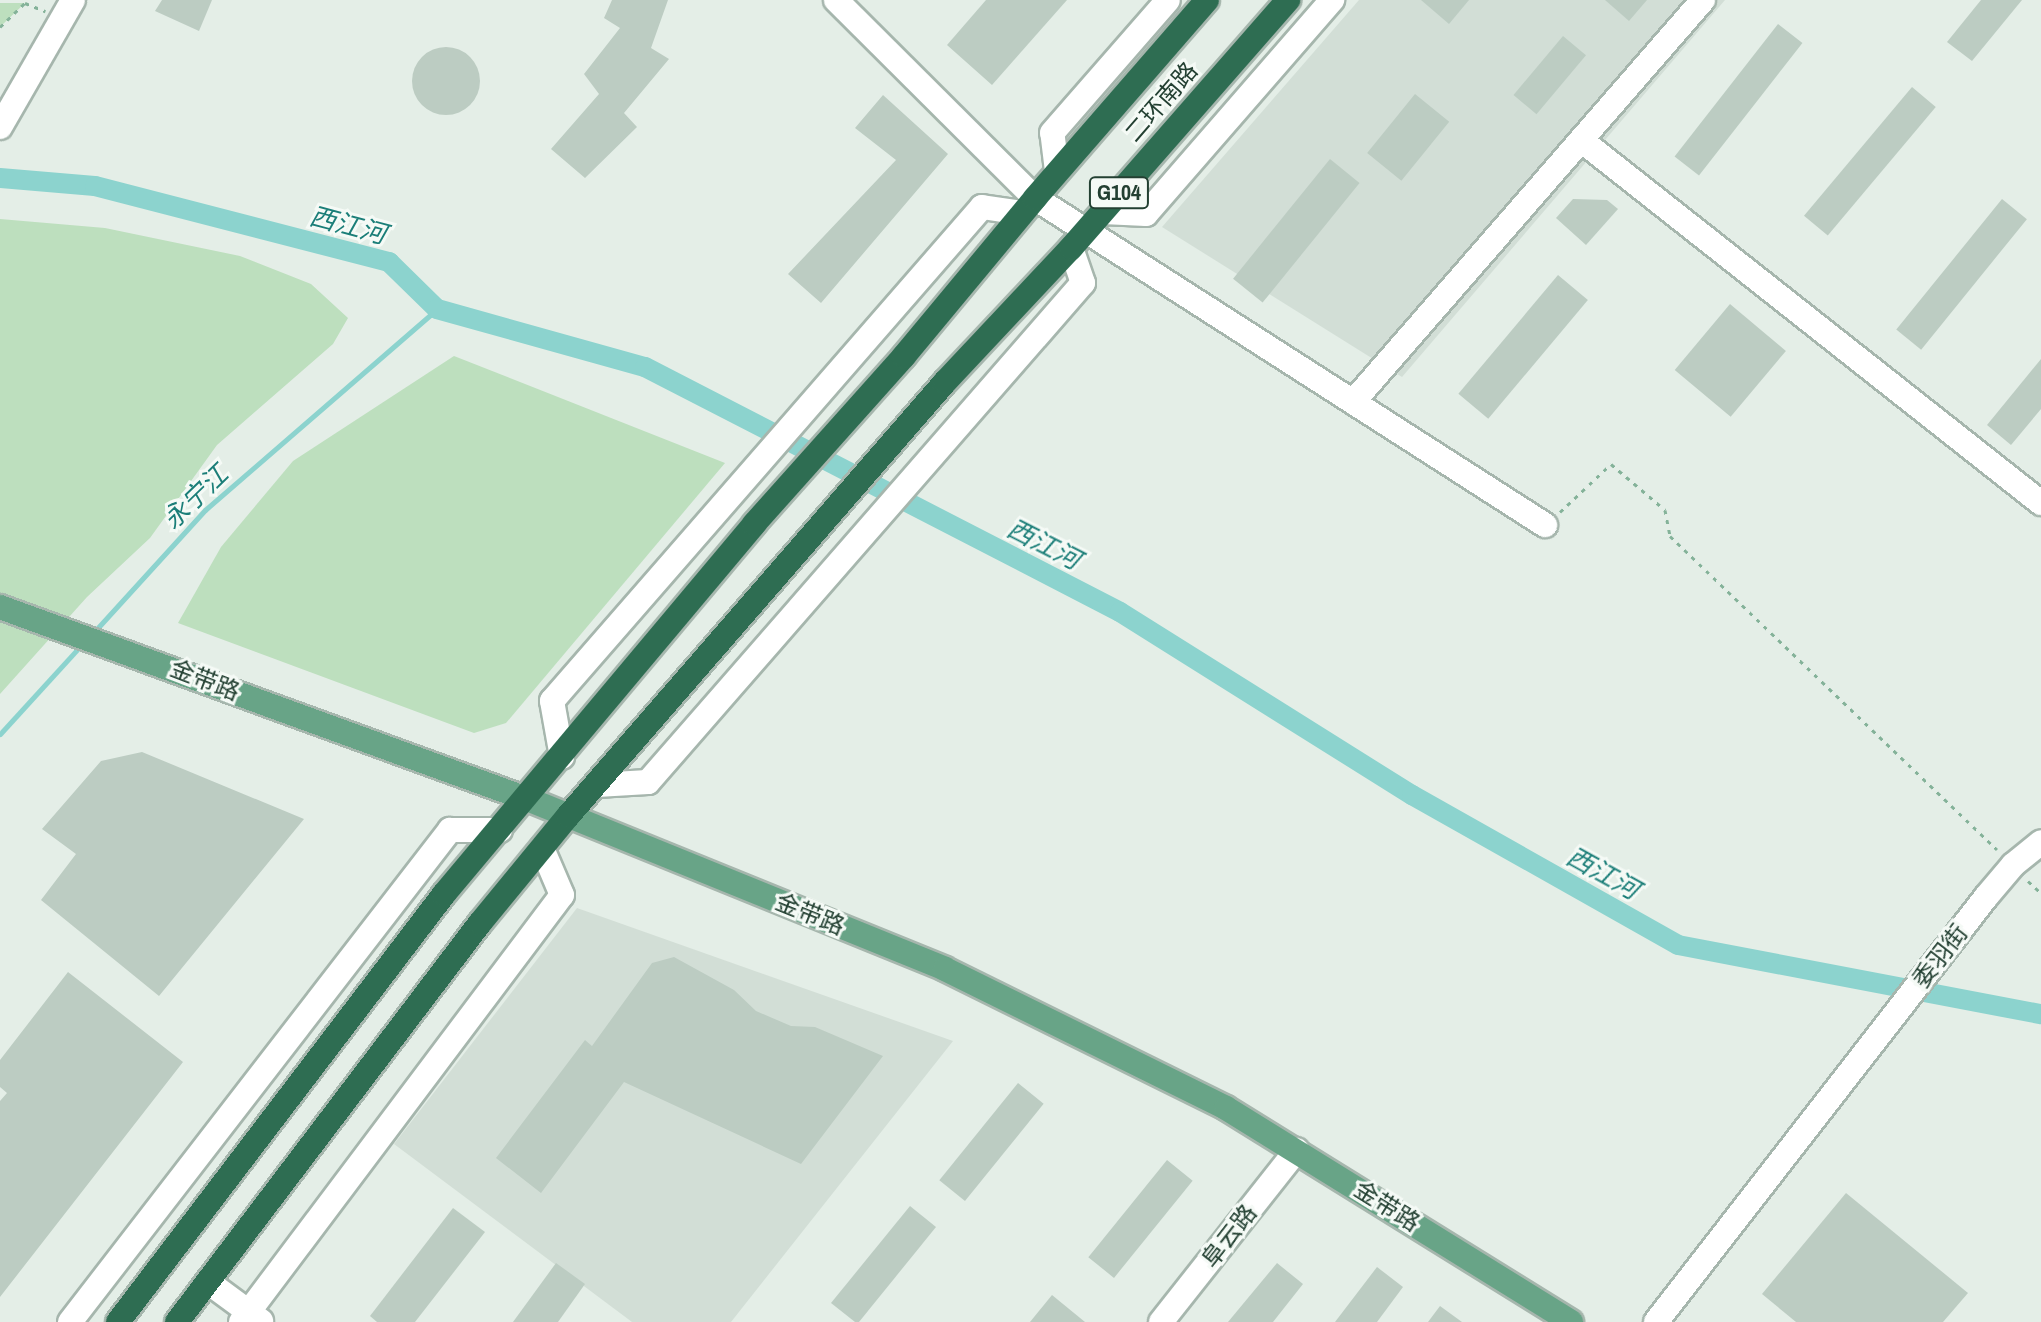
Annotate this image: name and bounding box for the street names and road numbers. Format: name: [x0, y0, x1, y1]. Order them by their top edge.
street label: 二环南路: [1119, 56, 1203, 148]
road number: G104: [1087, 175, 1151, 211]
street label: 金带路: [166, 654, 244, 706]
street label: 金带路: [771, 887, 849, 941]
street label: 委羽街: [1906, 919, 1974, 993]
street label: 金带路: [1349, 1175, 1425, 1237]
street label: 阜云路: [1195, 1199, 1263, 1273]

